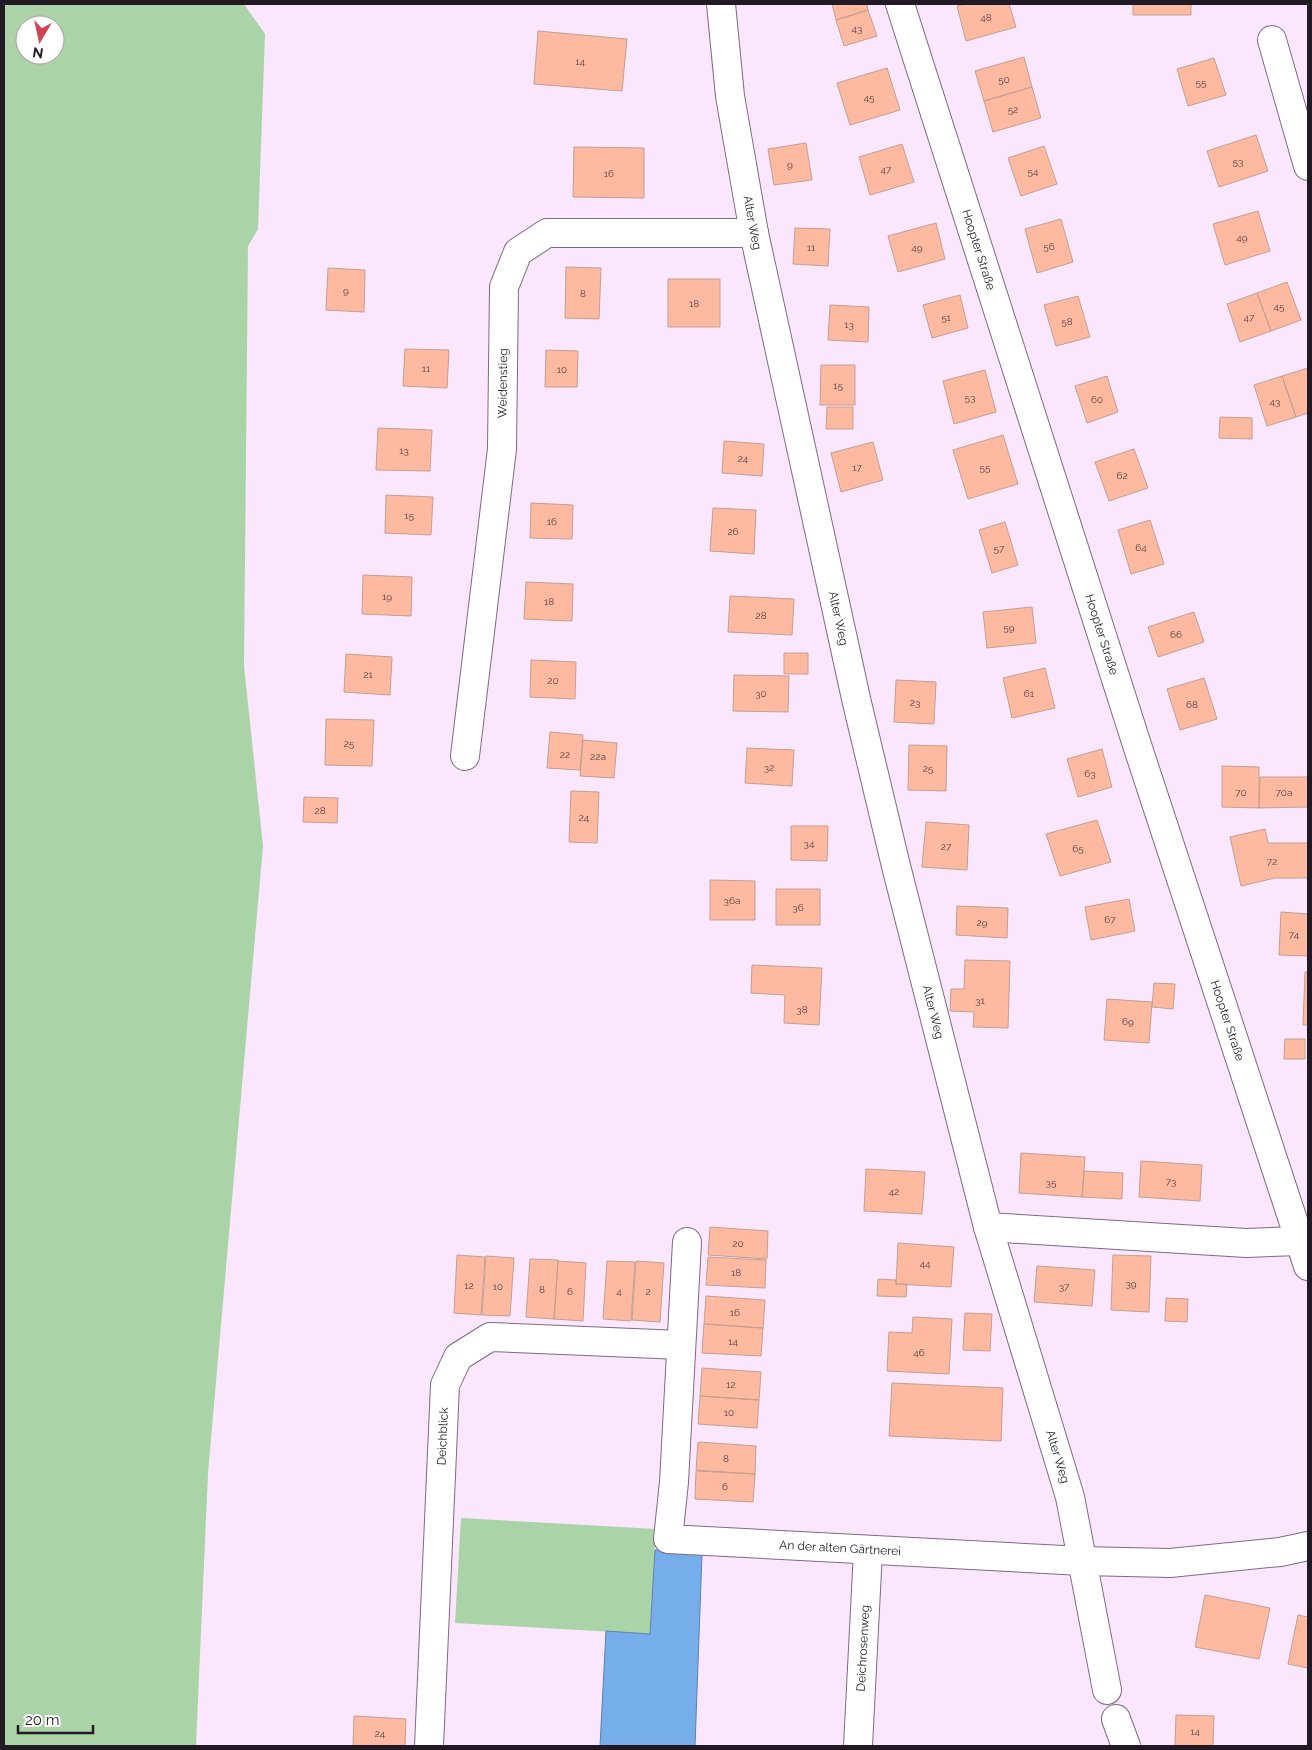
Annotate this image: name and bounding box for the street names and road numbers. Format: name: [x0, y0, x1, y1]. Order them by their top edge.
street label: Alter Weg: [741, 194, 764, 251]
street label: Hoopter Straße: [959, 208, 998, 292]
street label: Weidenstieg: [495, 348, 510, 418]
street label: Alter Weg: [826, 590, 851, 647]
street label: Hoopter Straße: [1082, 592, 1121, 677]
street label: Hoopter Straße: [1208, 978, 1247, 1063]
street label: Alter Weg: [920, 984, 947, 1041]
street label: Deichblick: [434, 1406, 451, 1466]
street label: Alter Weg: [1043, 1428, 1072, 1485]
street label: An der alten Gärtnerei: [779, 1538, 901, 1558]
street label: Deichrosenweg: [854, 1604, 872, 1692]

